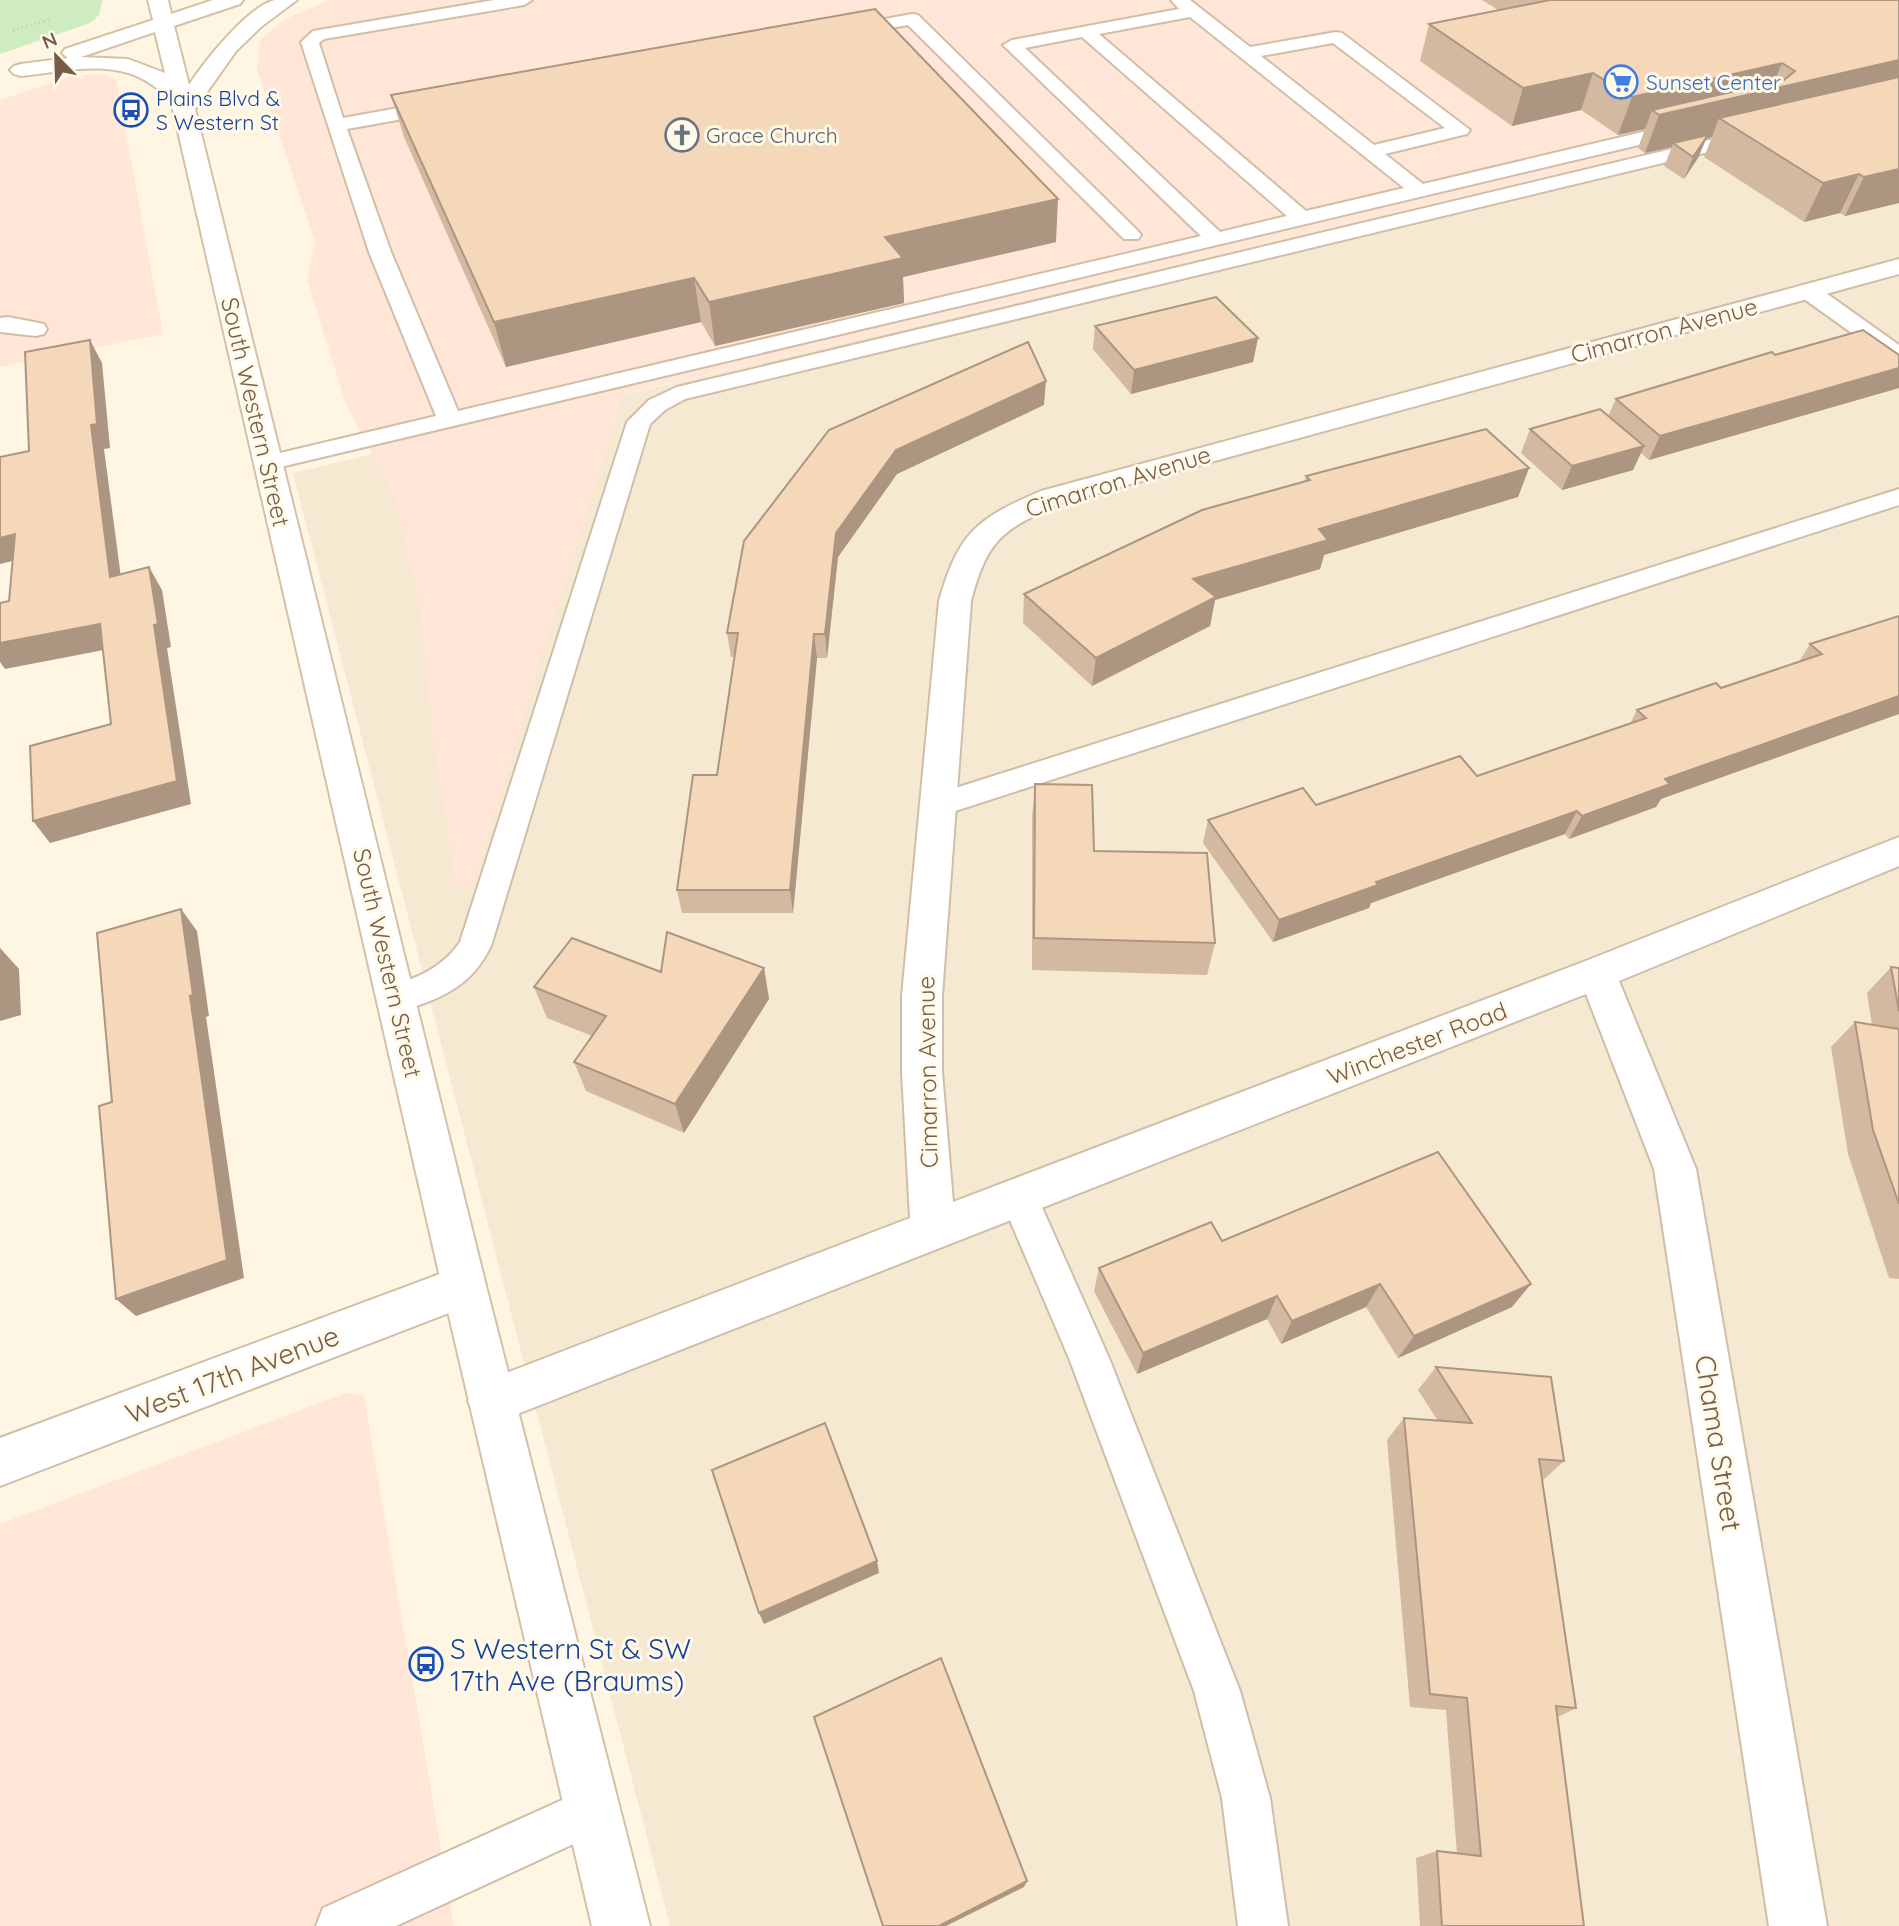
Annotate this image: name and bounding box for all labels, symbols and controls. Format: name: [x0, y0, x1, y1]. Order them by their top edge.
north arrow: [21, 21, 91, 91]
text: N: [38, 27, 60, 54]
supermarket icon: Sunset Center: [1602, 63, 1640, 101]
place label: Sunset Center: [1646, 69, 1781, 95]
place label: Plains Blvd & S Western St: [156, 85, 280, 135]
bus stop icon: Plains Blvd & S Western St: [112, 91, 150, 129]
church icon: Grace Church: [663, 116, 701, 154]
place label: Grace Church: [706, 122, 838, 148]
street label: Cimarron Avenue: [1567, 291, 1761, 369]
street label: South Western Street: [215, 294, 297, 530]
street label: Cimarron Avenue: [1022, 439, 1214, 523]
street label: South Western Street: [347, 845, 429, 1081]
street label: Cimarron Avenue: [910, 976, 944, 1168]
street label: Winchester Road: [1323, 995, 1511, 1091]
street label: West 17th Avenue: [120, 1317, 344, 1431]
street label: Chama Street: [1688, 1352, 1750, 1534]
place label: S Western St & SW 17th Ave (Braums): [450, 1631, 691, 1698]
bus stop icon: S Western St & SW 17th Ave (Braums): [407, 1645, 445, 1683]

